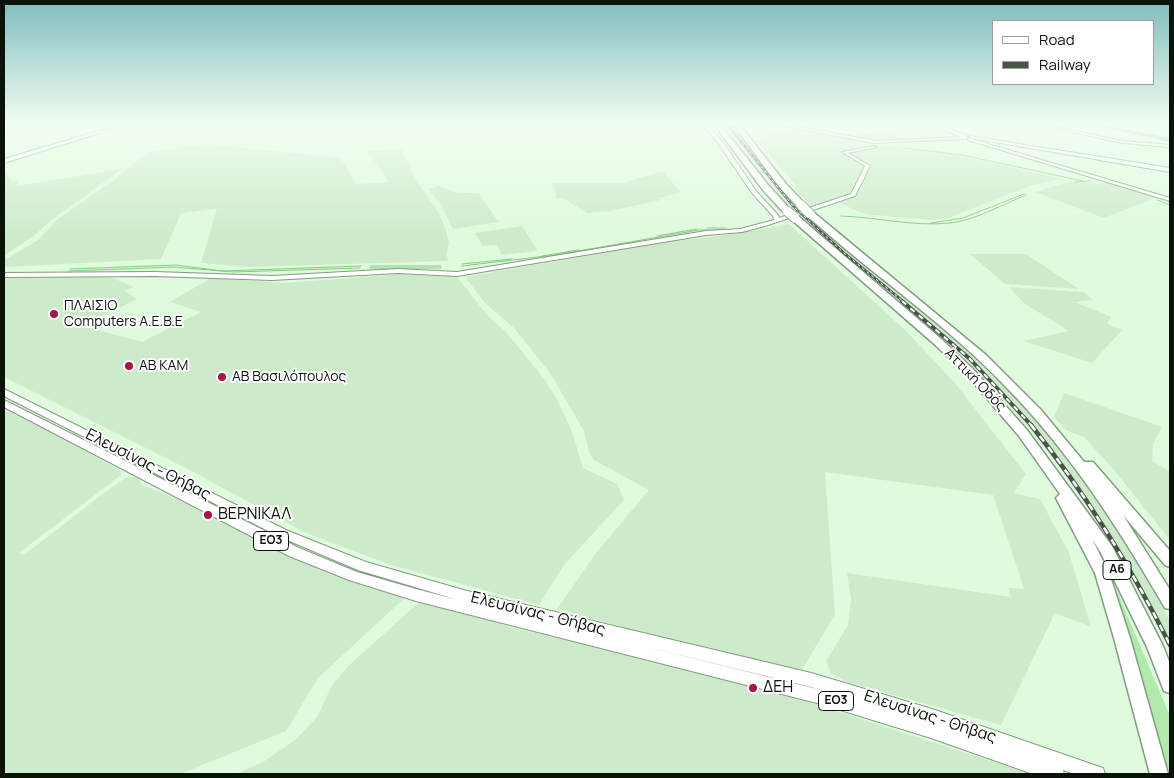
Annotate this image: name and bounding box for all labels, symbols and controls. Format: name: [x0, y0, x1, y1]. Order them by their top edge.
legend: [992, 20, 1154, 85]
text: Road: [1039, 29, 1075, 50]
text: Railway: [1039, 54, 1091, 75]
place label: ΠΛΑΙΣΙΟ Computers Α.Ε.Β.Ε: [64, 298, 183, 331]
marker: ΠΛΑΙΣΙΟ Computers Α.Ε.Β.Ε: [48, 308, 60, 320]
street label: Αττική Οδός: [941, 345, 1009, 415]
place label: ΑΒ ΚΑΜ: [139, 358, 188, 374]
marker: ΑΒ ΚΑΜ: [123, 360, 135, 372]
place label: ΑΒ Βασιλόπουλος: [232, 369, 346, 385]
marker: ΑΒ Βασιλόπουλος: [216, 371, 228, 383]
street label: Ελευσίνας - Θήβας: [82, 425, 214, 505]
place label: ΒΕΡΝΙΚΑΛ: [218, 505, 291, 525]
marker: ΒΕΡΝΙΚΑΛ: [202, 509, 214, 521]
road number: ΕΟ3: [254, 532, 288, 550]
road number: Α6: [1103, 560, 1131, 580]
street label: Ελευσίνας - Θήβας: [469, 588, 607, 640]
place label: ΔΕΗ: [763, 678, 793, 698]
marker: ΔΕΗ: [747, 682, 759, 694]
street label: Ελευσίνας - Θήβας: [861, 687, 999, 747]
road number: ΕΟ3: [818, 691, 854, 710]

